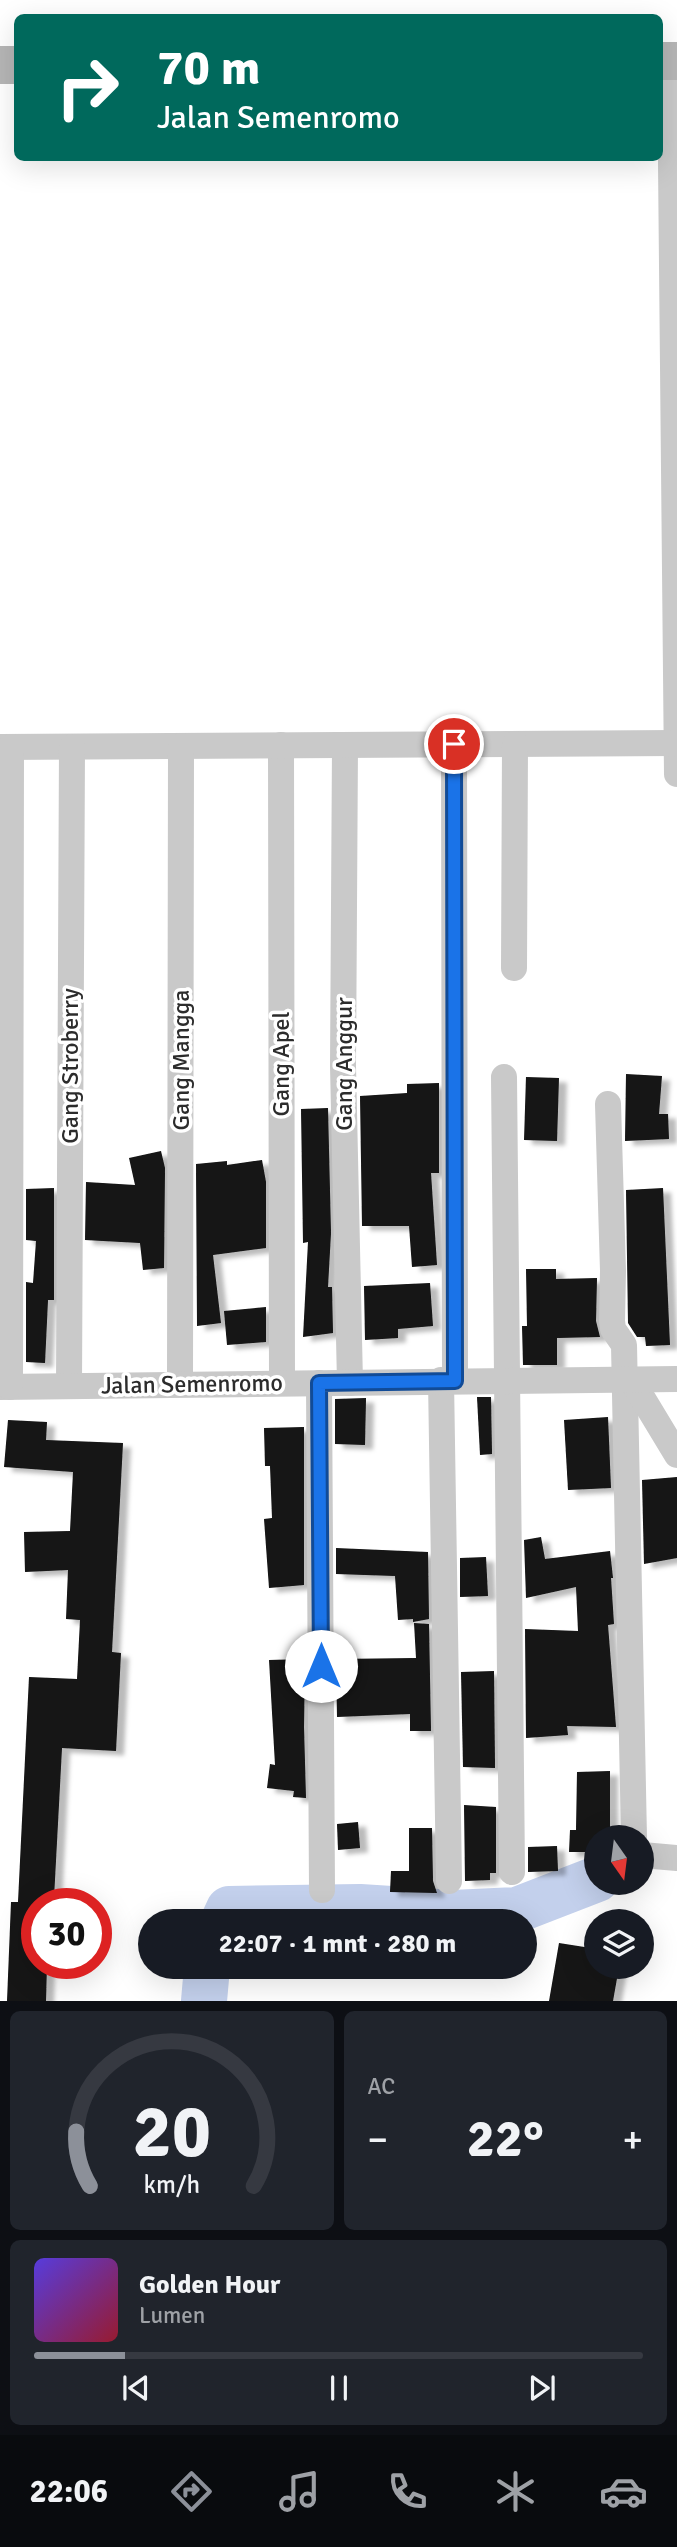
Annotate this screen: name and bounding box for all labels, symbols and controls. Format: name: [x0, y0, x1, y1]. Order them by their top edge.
text: 70 m: [157, 38, 260, 98]
icon: right: [42, 42, 133, 133]
text: Jalan Semenromo: [157, 98, 400, 137]
pin: [424, 714, 484, 774]
icon: arrive: [435, 725, 473, 763]
street label: Gang Stroberry: [55, 988, 85, 1144]
street label: Gang Mangga: [166, 990, 196, 1130]
street label: Gang Anggur: [329, 997, 359, 1131]
street label: Gang Apel: [266, 1011, 296, 1117]
street label: Jalan Semenromo: [101, 1367, 283, 1401]
position arrow: [284, 1629, 358, 1703]
north arrow: [584, 1825, 654, 1895]
map controls: [584, 1825, 654, 1979]
speed limit sign: 30: [21, 1888, 112, 1979]
button: layers: [584, 1909, 654, 1979]
text: 22:07 · 1 mnt · 280 m: [219, 1928, 456, 1960]
text: AC: [368, 2072, 395, 2101]
text: 20: [132, 2089, 211, 2178]
text: 22°: [467, 2107, 544, 2171]
text: −: [368, 2116, 388, 2163]
text: +: [622, 2116, 643, 2163]
text: km/h: [143, 2169, 200, 2200]
text: Golden Hour: [139, 2269, 280, 2301]
text: Lumen: [139, 2301, 205, 2330]
icon: previous: [117, 2369, 155, 2407]
icon: pause: [320, 2369, 358, 2407]
icon: next: [523, 2369, 561, 2407]
icon: directions: [167, 2467, 216, 2516]
icon: music: [275, 2467, 324, 2516]
icon: phone: [383, 2467, 432, 2516]
icon: climate: [491, 2467, 540, 2516]
icon: car: [599, 2467, 648, 2516]
text: 22:06: [29, 2472, 108, 2511]

